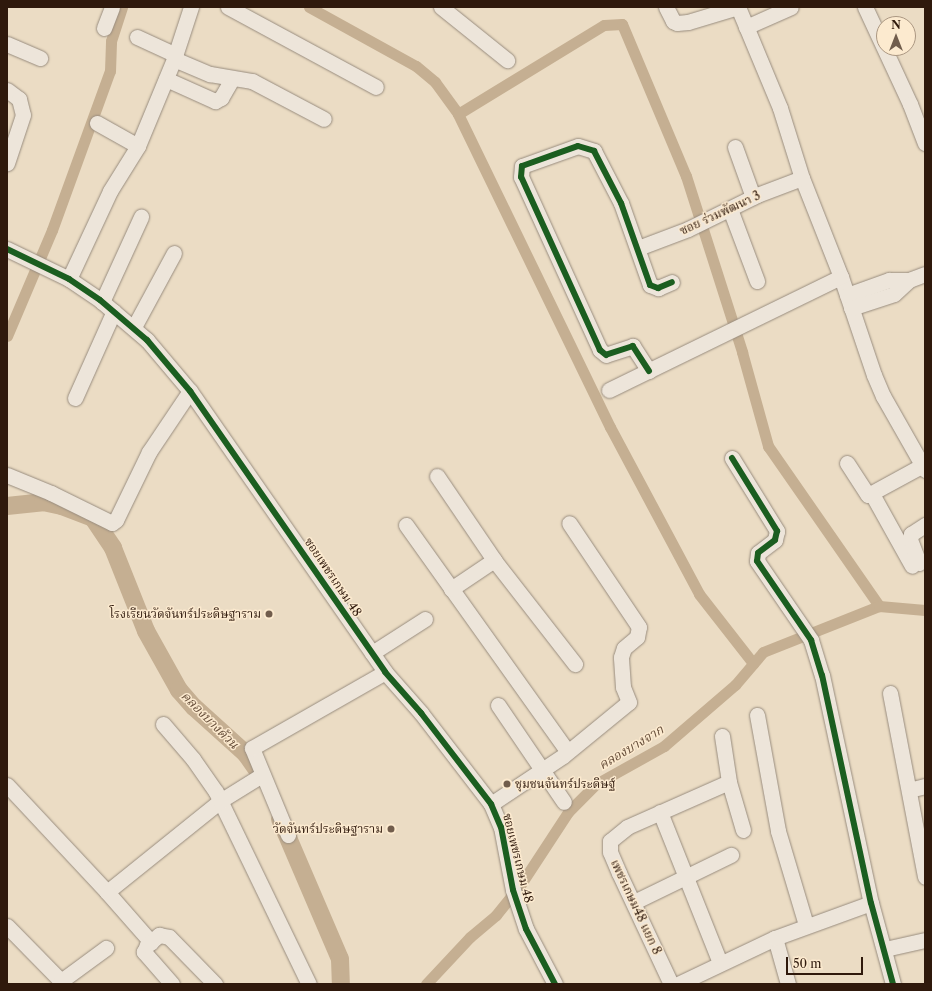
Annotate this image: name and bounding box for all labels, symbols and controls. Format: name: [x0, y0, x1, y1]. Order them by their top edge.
north arrow: [876, 16, 916, 56]
text: N: [891, 18, 901, 32]
street label: ซอย ร่วมพัฒนา 3: [677, 188, 763, 238]
street label: ซอยเพชรเกษม 48: [301, 535, 365, 619]
place label: โรงเรียนวัดจันทร์ประดิษฐาราม: [110, 607, 261, 621]
marker: โรงเรียนวัดจันทร์ประดิษฐาราม: [264, 609, 274, 619]
water label: คลองบางด้วน: [178, 688, 242, 752]
water label: คลองบางจาก: [596, 722, 666, 772]
place label: ชุมชนจันทร์ประดิษฐ์: [515, 777, 615, 791]
marker: ชุมชนจันทร์ประดิษฐ์: [502, 779, 512, 789]
street label: ซอยเพชรเกษม 48: [500, 812, 536, 904]
place label: วัดจันทร์ประดิษฐาราม: [273, 822, 383, 836]
marker: วัดจันทร์ประดิษฐาราม: [386, 824, 396, 834]
street label: เพชรเกษม48 แยก 8: [608, 857, 664, 957]
scale bar: [788, 949, 865, 975]
text: 50 m: [793, 956, 822, 971]

